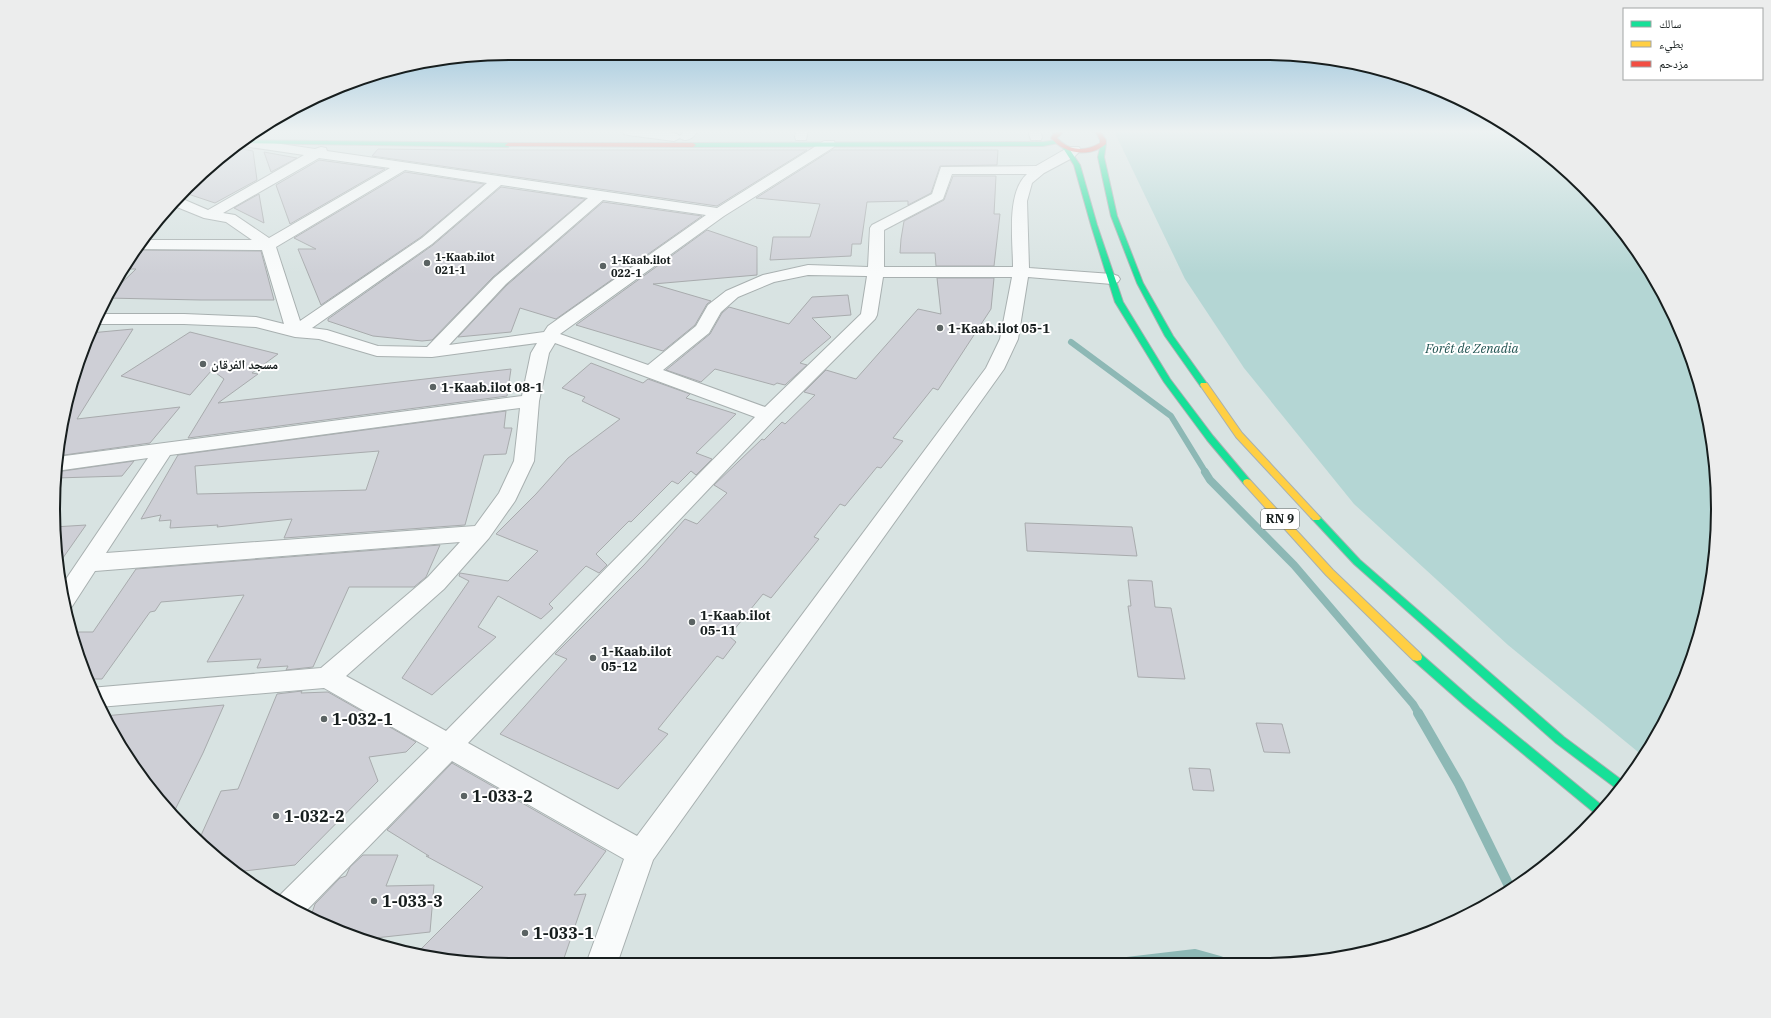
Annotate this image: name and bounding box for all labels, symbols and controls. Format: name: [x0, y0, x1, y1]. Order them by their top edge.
legend: [1623, 8, 1763, 80]
text: سالك: [1659, 16, 1681, 31]
text: بطيء: [1659, 36, 1683, 54]
text: مزدحم: [1659, 56, 1688, 72]
place label: 1-Kaab.ilot 021-1: [435, 250, 495, 277]
place label: 1-Kaab.ilot 022-1: [611, 253, 671, 280]
marker: 1-Kaab.ilot 021-1: [422, 258, 432, 268]
marker: 1-Kaab.ilot 022-1: [598, 261, 608, 271]
place label: 1-Kaab.ilot 05-1: [948, 320, 1050, 337]
marker: 1-Kaab.ilot 05-1: [935, 323, 945, 333]
park label: Forêt de Zenadia: [1424, 340, 1519, 357]
place label: مسجد الفرقان: [211, 356, 278, 373]
marker: مسجد الفرقان: [198, 359, 208, 369]
place label: 1-Kaab.ilot 08-1: [441, 379, 543, 396]
marker: 1-Kaab.ilot 08-1: [428, 382, 438, 392]
road number: RN 9: [1261, 509, 1299, 529]
place label: 1-Kaab.ilot 05-11: [700, 607, 770, 639]
marker: 1-Kaab.ilot 05-11: [687, 617, 697, 627]
place label: 1-Kaab.ilot 05-12: [601, 643, 671, 675]
marker: 1-Kaab.ilot 05-12: [588, 653, 598, 663]
place label: 1-032-1: [332, 709, 393, 729]
marker: 1-032-1: [319, 714, 329, 724]
place label: 1-033-2: [472, 786, 533, 806]
marker: 1-033-2: [459, 791, 469, 801]
place label: 1-032-2: [284, 806, 345, 826]
marker: 1-032-2: [271, 811, 281, 821]
place label: 1-033-3: [382, 891, 443, 911]
marker: 1-033-3: [369, 896, 379, 906]
place label: 1-033-1: [533, 923, 594, 943]
marker: 1-033-1: [520, 928, 530, 938]

